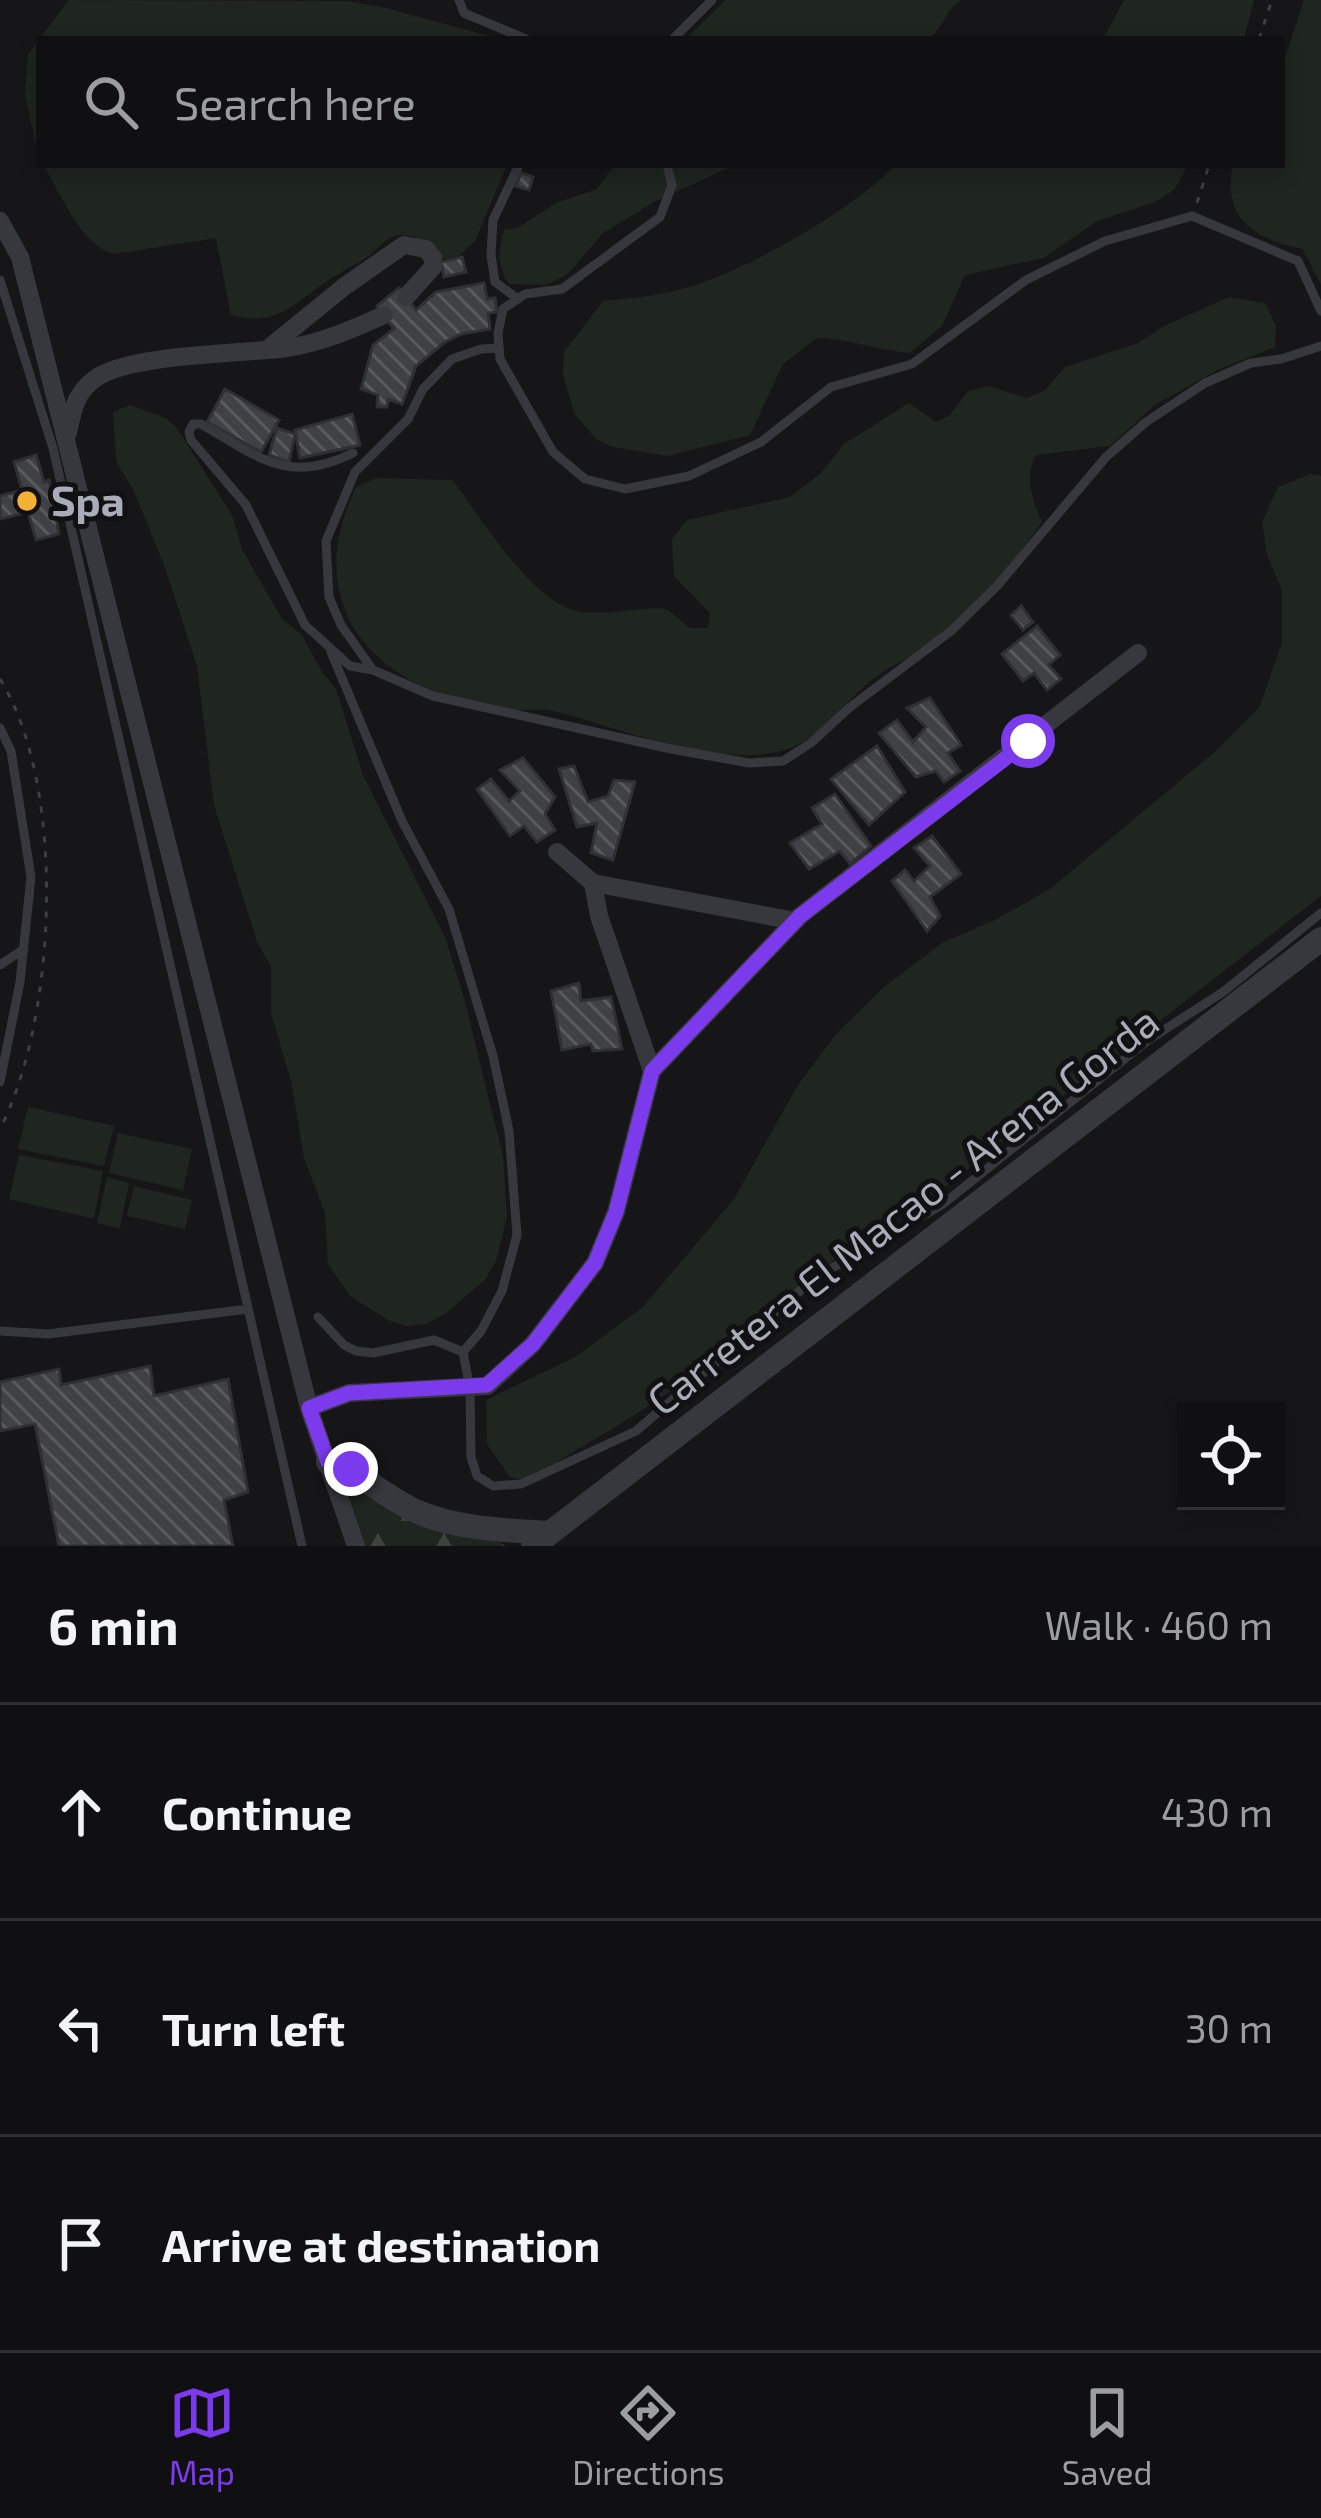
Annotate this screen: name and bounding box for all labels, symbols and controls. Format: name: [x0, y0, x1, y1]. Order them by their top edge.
search box: [36, 36, 1285, 168]
icon: search: [78, 69, 144, 135]
text: Search here: [174, 75, 416, 129]
place label: Spa: [51, 474, 125, 524]
marker: Spa: [14, 488, 40, 514]
route start: [1001, 714, 1055, 768]
street label: Carretera El Macao - Arena Gorda: [636, 994, 1167, 1424]
map controls: [1177, 1402, 1285, 1510]
button: locate: [1177, 1402, 1285, 1510]
route end: [324, 1442, 378, 1496]
text: 6 min: [48, 1594, 179, 1655]
text: Walk · 460 m: [1045, 1601, 1273, 1648]
icon: ahead: [48, 1779, 114, 1845]
text: Continue: [162, 1785, 352, 1839]
text: 430 m: [1161, 1788, 1273, 1835]
icon: left: [48, 1995, 114, 2061]
text: Turn left: [162, 2001, 345, 2055]
text: 30 m: [1185, 2004, 1273, 2051]
icon: arrive: [48, 2211, 114, 2277]
text: Arrive at destination: [162, 2217, 600, 2271]
tab: Map: [169, 2380, 235, 2492]
tab: Directions: [572, 2380, 724, 2492]
tab: Saved: [1062, 2380, 1152, 2492]

